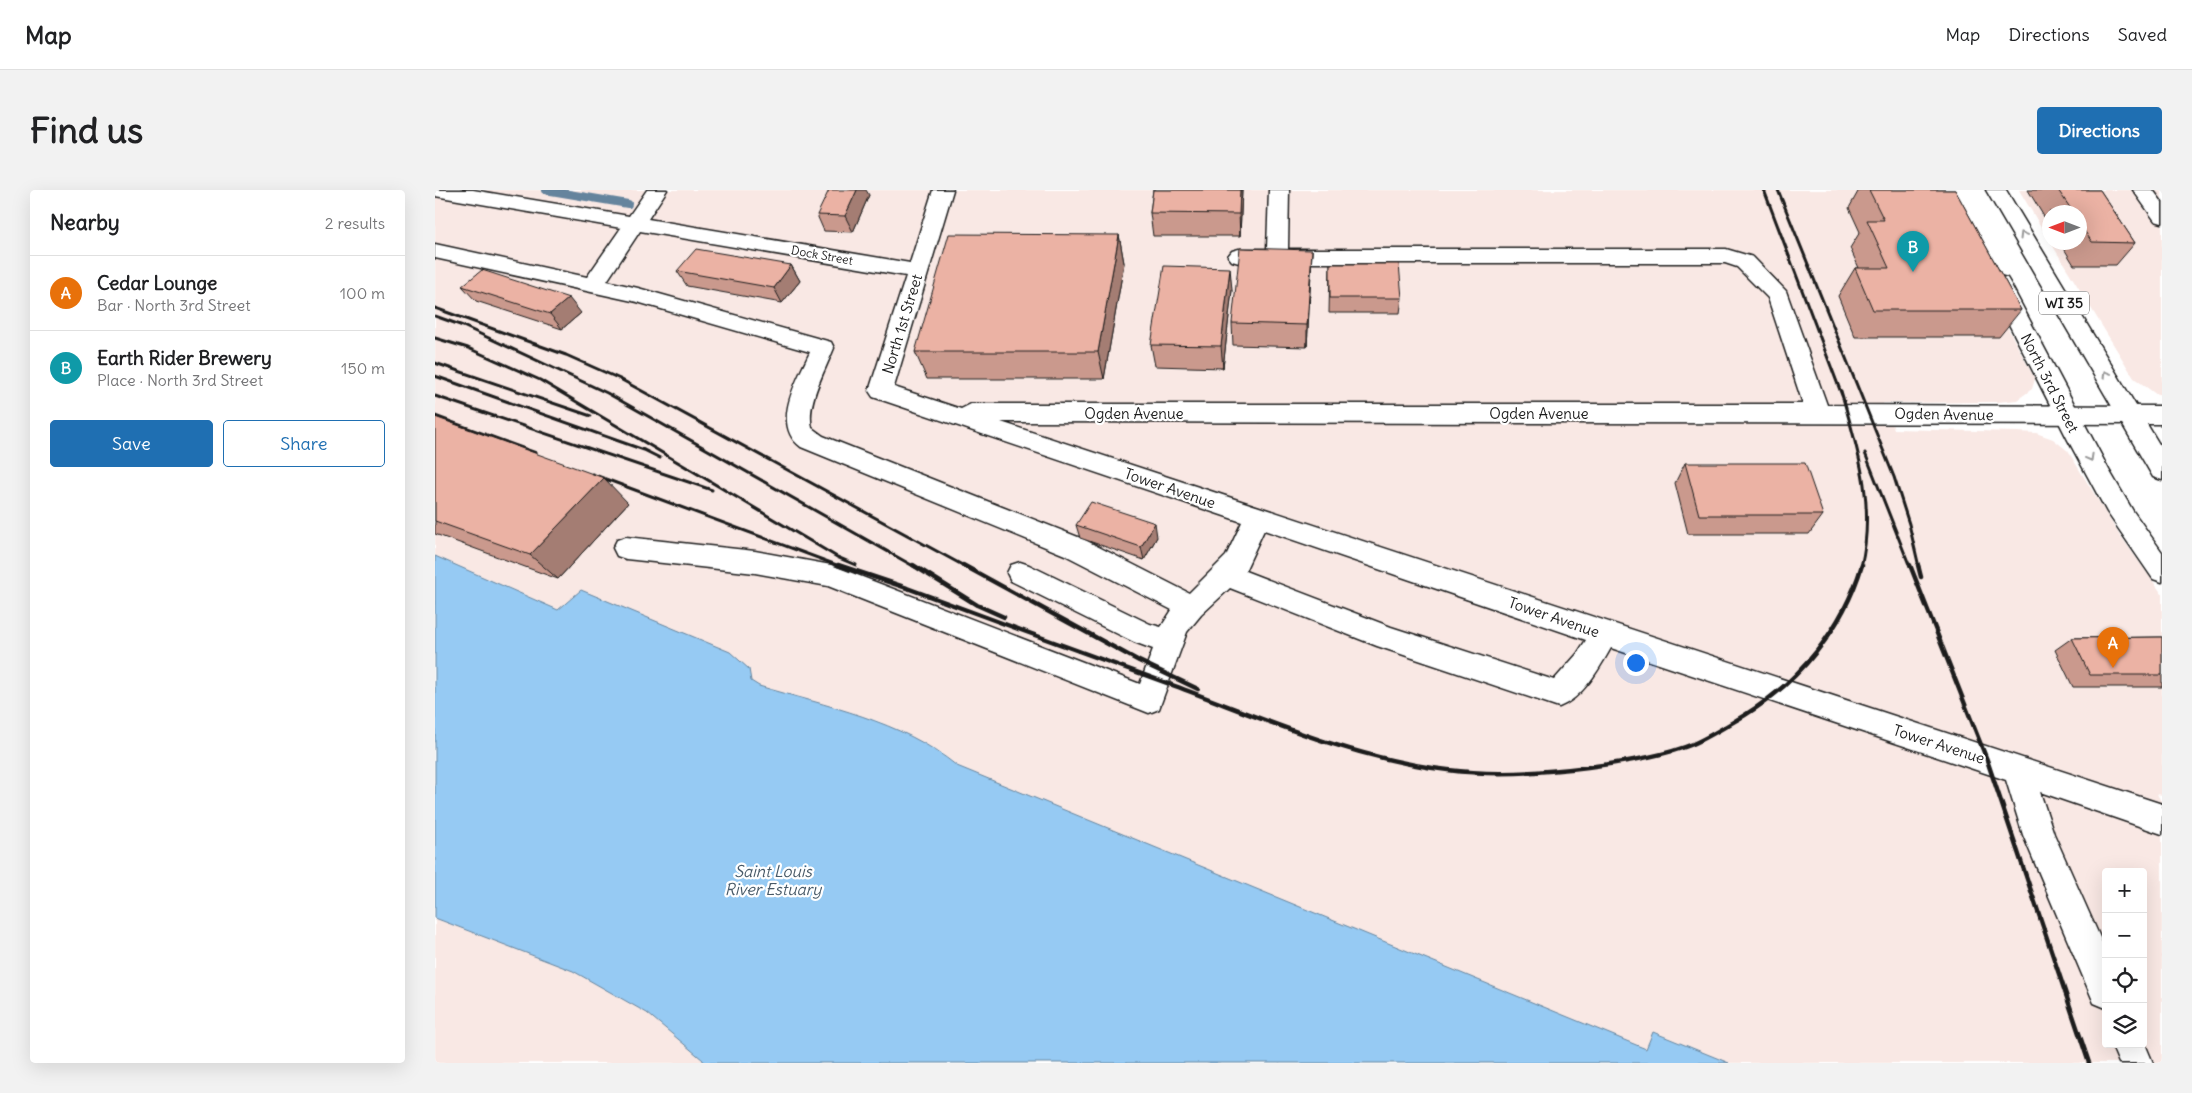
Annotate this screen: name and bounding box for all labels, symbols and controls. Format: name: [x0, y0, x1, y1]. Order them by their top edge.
text: Map: [25, 20, 72, 50]
text: Map: [1945, 23, 1980, 46]
text: Directions: [2008, 23, 2090, 46]
text: Saved: [2118, 23, 2167, 46]
button: Directions: [2037, 107, 2162, 154]
text: Find us: [30, 108, 143, 152]
north arrow: [2042, 205, 2087, 250]
text: Nearby: [50, 209, 120, 236]
text: 2 results: [325, 213, 385, 233]
pin: B: [1897, 231, 1929, 272]
one-way arrow: [2019, 231, 2029, 240]
street label: Dock Street: [790, 242, 854, 268]
text: Cedar Lounge: [97, 271, 217, 295]
street label: North 1st Street: [878, 272, 926, 376]
text: A: [61, 283, 71, 303]
text: 100 m: [340, 283, 385, 303]
road number: WI 35: [2039, 292, 2089, 315]
text: Bar · North 3rd Street: [97, 295, 251, 315]
street label: North 3rd Street: [2017, 330, 2083, 436]
text: Earth Rider Brewery: [97, 346, 272, 370]
text: B: [61, 358, 71, 378]
text: 150 m: [341, 358, 385, 378]
text: Place · North 3rd Street: [97, 370, 263, 390]
one-way arrow: [2103, 370, 2113, 379]
street label: Ogden Avenue: [1084, 404, 1184, 423]
street label: Ogden Avenue: [1489, 404, 1589, 423]
street label: Ogden Avenue: [1894, 404, 1994, 424]
button: Save: [50, 420, 213, 467]
button: Share: [223, 420, 385, 467]
one-way arrow: [2083, 453, 2093, 462]
street label: Tower Avenue: [1122, 464, 1218, 512]
street label: Tower Avenue: [1506, 593, 1602, 641]
pin: A: [2097, 627, 2129, 668]
your location: [1623, 650, 1649, 676]
street label: Tower Avenue: [1891, 720, 1987, 768]
water label: Saint Louis River Estuary: [725, 861, 823, 899]
map controls: [2102, 868, 2147, 1048]
button: +: [2102, 868, 2147, 913]
button: −: [2102, 913, 2147, 958]
button: locate: [2102, 958, 2147, 1003]
button: layers: [2102, 1003, 2147, 1048]

